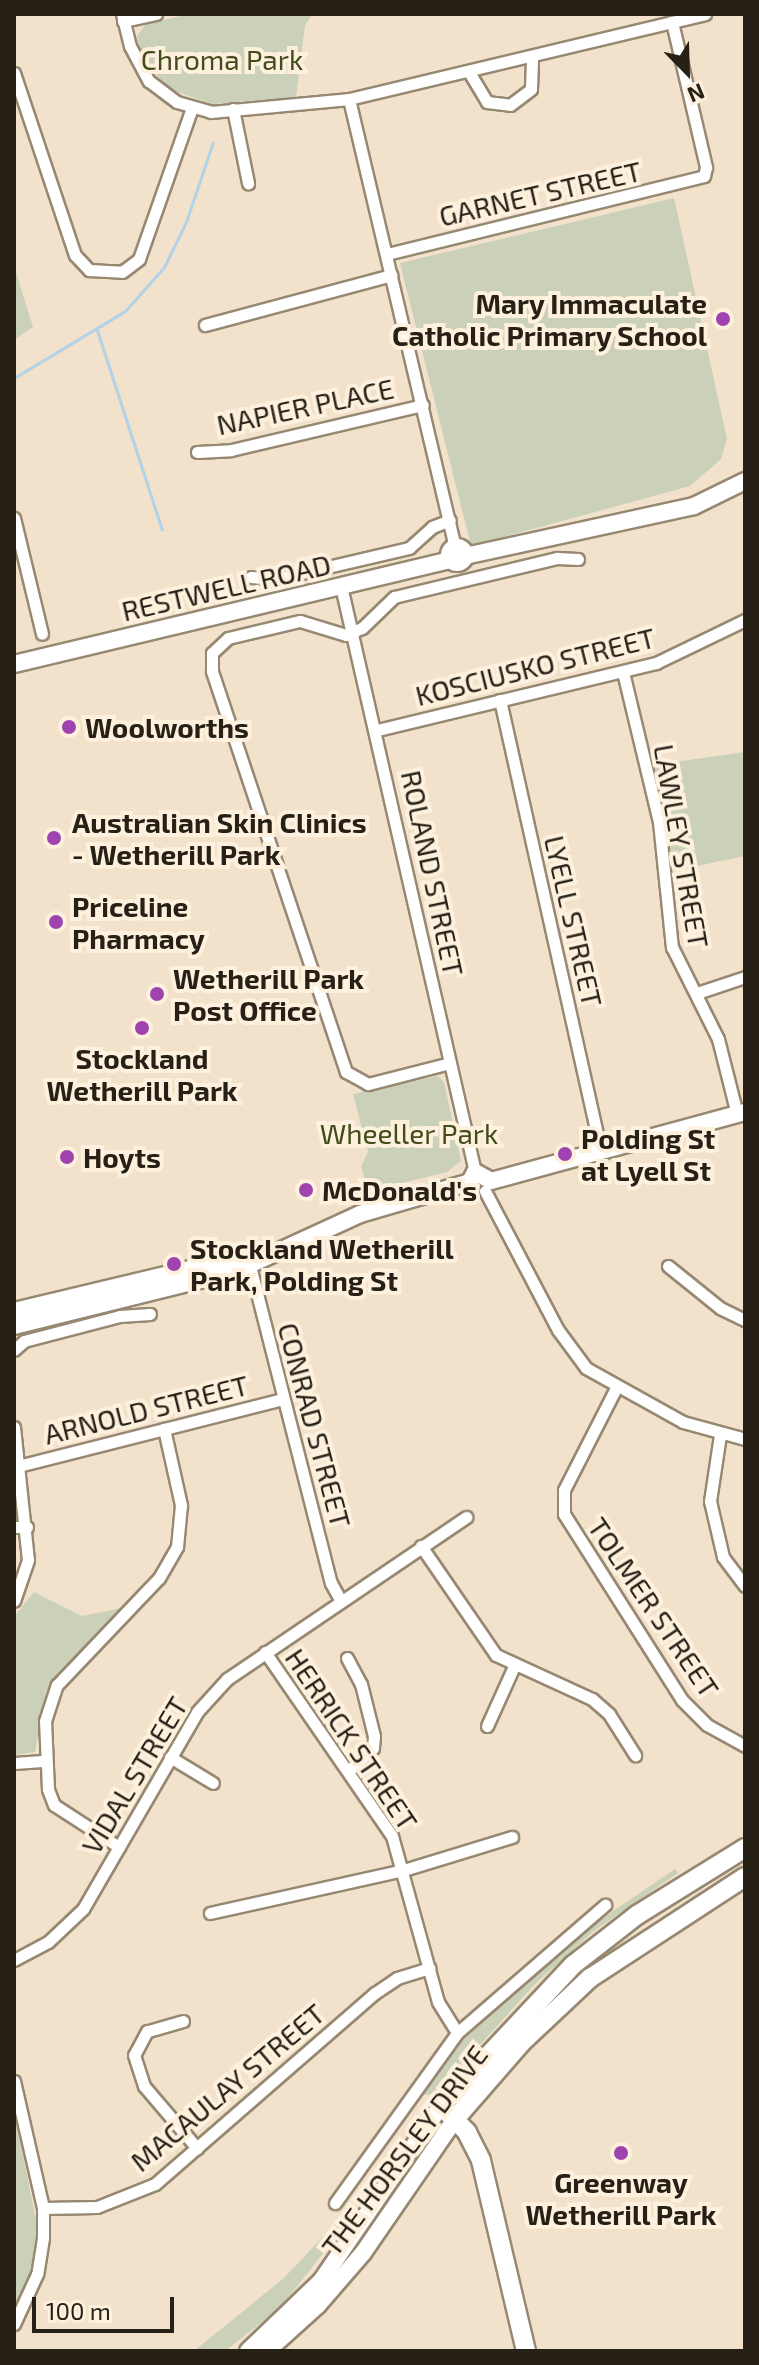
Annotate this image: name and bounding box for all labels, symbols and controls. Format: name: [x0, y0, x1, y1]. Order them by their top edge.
north arrow: [647, 32, 727, 112]
park label: Chroma Park: [141, 42, 303, 76]
text: N: [684, 79, 709, 109]
street label: GARNET STREET: [435, 153, 645, 233]
place label: Mary Immaculate Catholic Primary School: [391, 286, 707, 352]
marker: Mary Immaculate Catholic Primary School: [714, 310, 732, 328]
street label: NAPIER PLACE: [213, 371, 397, 441]
street label: RESTWELL ROAD: [118, 547, 334, 627]
street label: KOSCIUSKO STREET: [412, 620, 658, 712]
place label: Woolworths: [85, 710, 249, 744]
marker: Woolworths: [60, 718, 78, 736]
street label: LAWLEY STREET: [647, 741, 717, 951]
street label: ROLAND STREET: [395, 767, 471, 979]
place label: Australian Skin Clinics - Wetherill Park: [72, 805, 367, 871]
marker: Australian Skin Clinics - Wetherill Park: [43, 827, 65, 849]
street label: LYELL STREET: [538, 832, 610, 1010]
place label: Priceline Pharmacy: [72, 889, 205, 955]
marker: Priceline Pharmacy: [47, 913, 65, 931]
place label: Wetherill Park Post Office: [173, 961, 365, 1027]
marker: Wetherill Park Post Office: [148, 985, 166, 1003]
marker: Stockland Wetherill Park: [133, 1019, 151, 1037]
place label: Stockland Wetherill Park: [46, 1041, 238, 1107]
park label: Wheeller Park: [319, 1116, 499, 1150]
place label: Polding St at Lyell St: [581, 1121, 715, 1187]
place label: Hoyts: [83, 1140, 161, 1174]
marker: Polding St at Lyell St: [556, 1145, 574, 1163]
marker: Hoyts: [58, 1148, 76, 1166]
place label: McDonald's: [322, 1173, 477, 1207]
marker: McDonald's: [297, 1181, 315, 1199]
place label: Stockland Wetherill Park, Polding St: [190, 1231, 454, 1297]
marker: Stockland Wetherill Park, Polding St: [165, 1255, 183, 1273]
street label: CONRAD STREET: [272, 1319, 358, 1531]
street label: ARNOLD STREET: [40, 1367, 252, 1451]
street label: TOLMER STREET: [581, 1511, 727, 1703]
street label: HERRICK STREET: [279, 1642, 425, 1836]
street label: VIDAL STREET: [74, 1690, 194, 1860]
street label: MACAULAY STREET: [123, 1996, 331, 2178]
street label: THE HORSLEY DRIVE: [314, 2038, 494, 2262]
marker: Greenway Wetherill Park: [612, 2144, 630, 2162]
place label: Greenway Wetherill Park: [525, 2165, 717, 2231]
scale bar: [36, 2281, 178, 2331]
text: 100 m: [46, 2296, 111, 2325]

